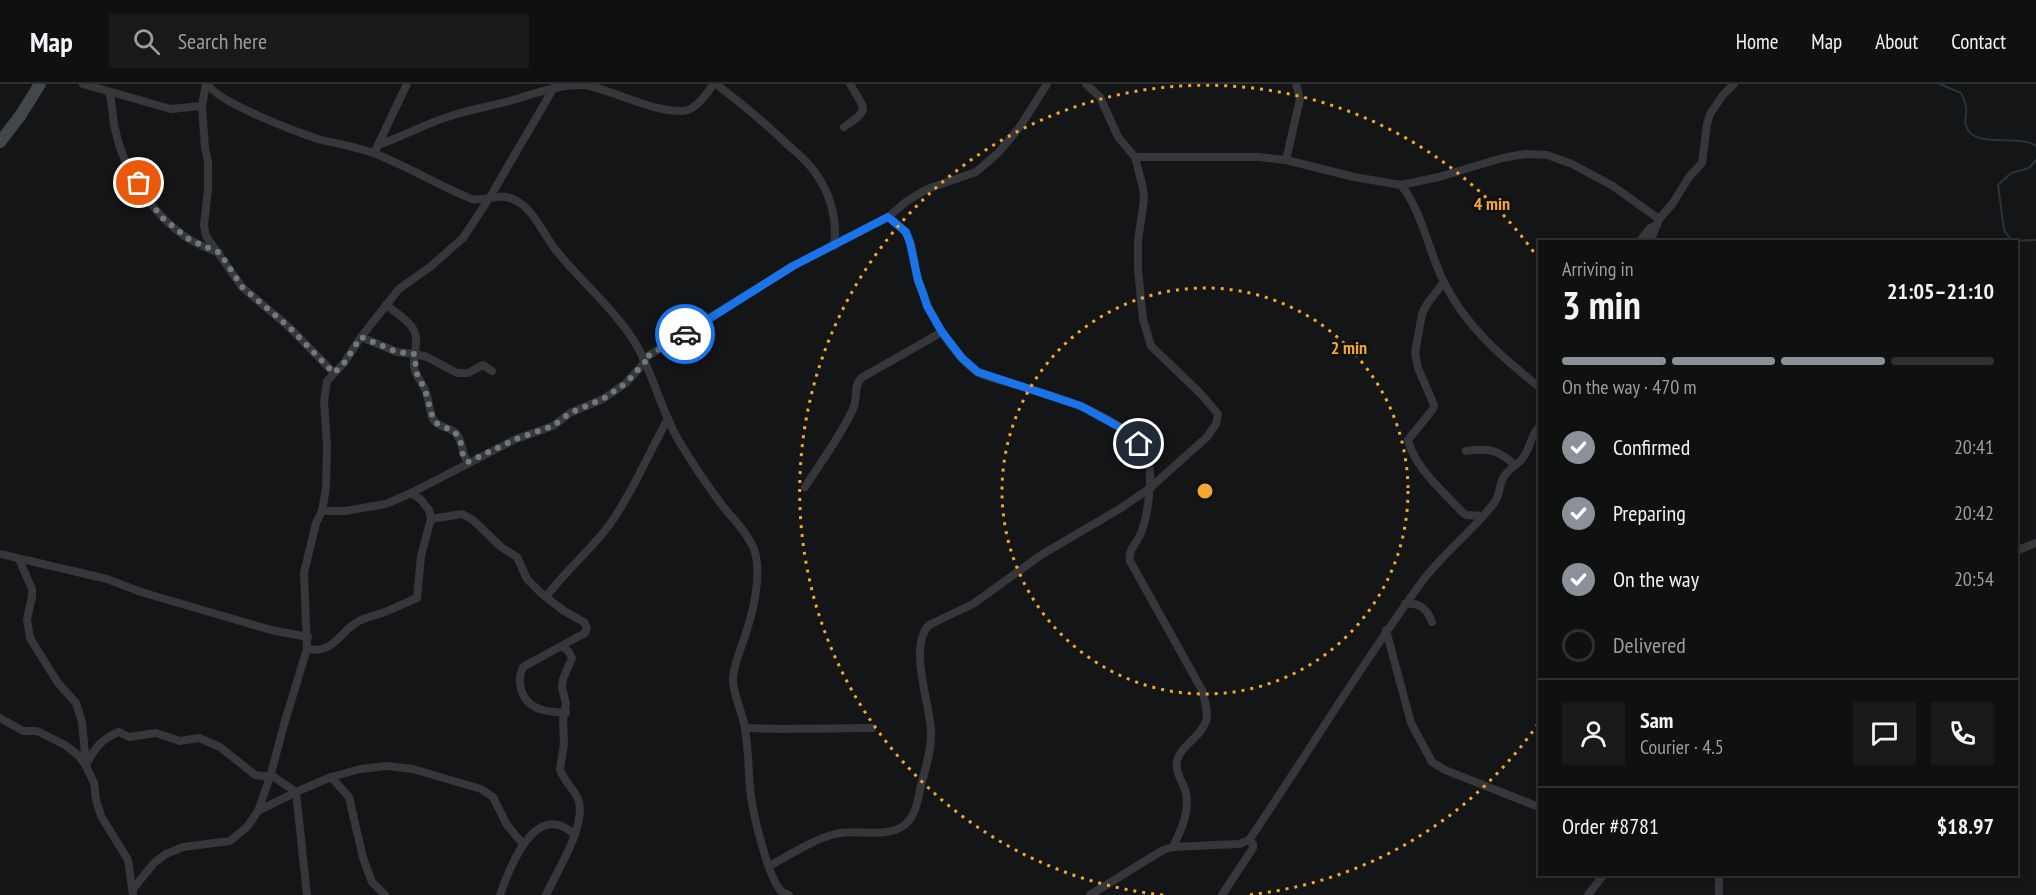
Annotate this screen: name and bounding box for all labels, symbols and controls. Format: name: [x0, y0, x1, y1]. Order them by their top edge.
search box: [109, 14, 529, 68]
text: Map: [30, 23, 73, 60]
icon: search: [130, 25, 163, 58]
text: Search here: [178, 27, 267, 55]
text: Home: [1736, 28, 1778, 55]
text: Map: [1811, 28, 1842, 55]
text: About: [1875, 28, 1918, 55]
text: Contact: [1951, 28, 2006, 55]
pin: [113, 157, 164, 208]
icon: bag: [122, 166, 155, 199]
text: 4 min: [1474, 192, 1510, 215]
text: Arriving in: [1562, 256, 1634, 282]
text: 21:05–21:10: [1887, 277, 1994, 305]
text: 3 min: [1562, 279, 1641, 330]
courier: [655, 304, 715, 364]
icon: car: [669, 318, 702, 351]
text: 2 min: [1331, 336, 1367, 359]
text: On the way · 470 m: [1562, 374, 1697, 400]
pin: [1113, 418, 1164, 469]
icon: home: [1122, 427, 1155, 460]
icon: check: [1562, 431, 1595, 464]
text: Confirmed: [1613, 433, 1690, 461]
text: 20:41: [1954, 434, 1994, 460]
centre of rings: [1195, 481, 1215, 501]
icon: check: [1562, 497, 1595, 530]
text: Preparing: [1613, 499, 1686, 527]
text: 20:42: [1954, 500, 1994, 526]
icon: check: [1562, 563, 1595, 596]
text: On the way: [1613, 565, 1699, 593]
text: 20:54: [1954, 566, 1994, 592]
text: Delivered: [1613, 631, 1686, 659]
button: person: [1562, 702, 1625, 765]
button: chat: [1853, 702, 1916, 765]
button: phone: [1931, 702, 1994, 765]
text: Sam: [1640, 706, 1673, 734]
text: Courier · 4.5: [1640, 734, 1724, 760]
text: Order #8781: [1562, 812, 1659, 840]
text: $18.97: [1937, 812, 1994, 840]

